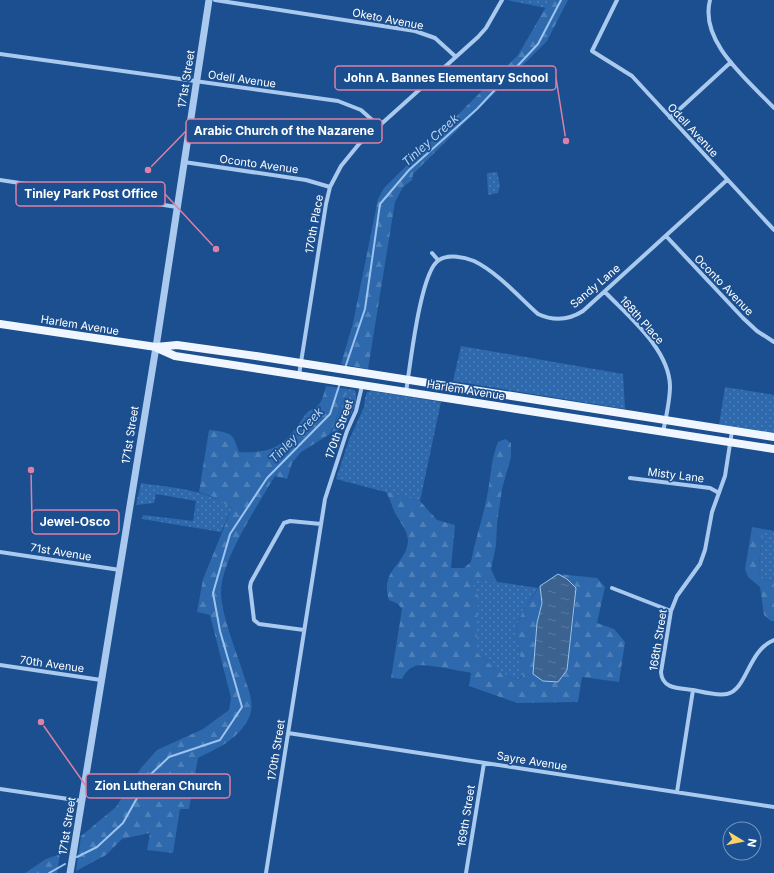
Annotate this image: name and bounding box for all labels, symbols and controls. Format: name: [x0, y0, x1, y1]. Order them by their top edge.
street label: Oketo Avenue: [351, 5, 425, 33]
street label: 171st Street: [174, 49, 198, 109]
callout: John A. Bannes Elementary School: [335, 66, 556, 90]
street label: Odell Avenue: [207, 67, 277, 91]
text: John A. Bannes Elementary School: [344, 70, 548, 85]
street label: Odell Avenue: [664, 100, 722, 160]
water label: Tinley Creek: [399, 110, 462, 169]
callout: Arabic Church of the Nazarene: [186, 119, 382, 143]
text: Arabic Church of the Nazarene: [194, 123, 374, 138]
street label: Oconto Avenue: [219, 152, 299, 176]
callout: Tinley Park Post Office: [16, 182, 165, 206]
text: Tinley Park Post Office: [24, 186, 158, 201]
street label: 170th Place: [302, 194, 326, 254]
street label: Oconto Avenue: [691, 251, 757, 319]
street label: Sandy Lane: [567, 261, 623, 311]
street label: 168th Place: [617, 293, 667, 347]
street label: Harlem Avenue: [40, 312, 120, 338]
street label: Harlem Avenue: [426, 377, 506, 403]
street label: 170th Street: [322, 397, 356, 460]
water label: Tinley Creek: [266, 404, 326, 466]
street label: 171st Street: [118, 405, 142, 465]
street label: Misty Lane: [647, 465, 705, 485]
callout: Jewel-Osco: [32, 510, 119, 534]
text: Jewel-Osco: [40, 514, 110, 529]
street label: 71st Avenue: [29, 540, 93, 564]
street label: 168th Street: [646, 608, 670, 672]
street label: 70th Avenue: [19, 653, 85, 675]
street label: 170th Street: [264, 718, 288, 782]
street label: Sayre Avenue: [496, 749, 568, 773]
callout: Zion Lutheran Church: [86, 774, 230, 798]
text: Zion Lutheran Church: [94, 778, 222, 793]
street label: 169th Street: [454, 784, 478, 848]
street label: 171st Street: [55, 796, 79, 856]
north arrow: [722, 821, 762, 861]
text: N: [744, 837, 759, 848]

